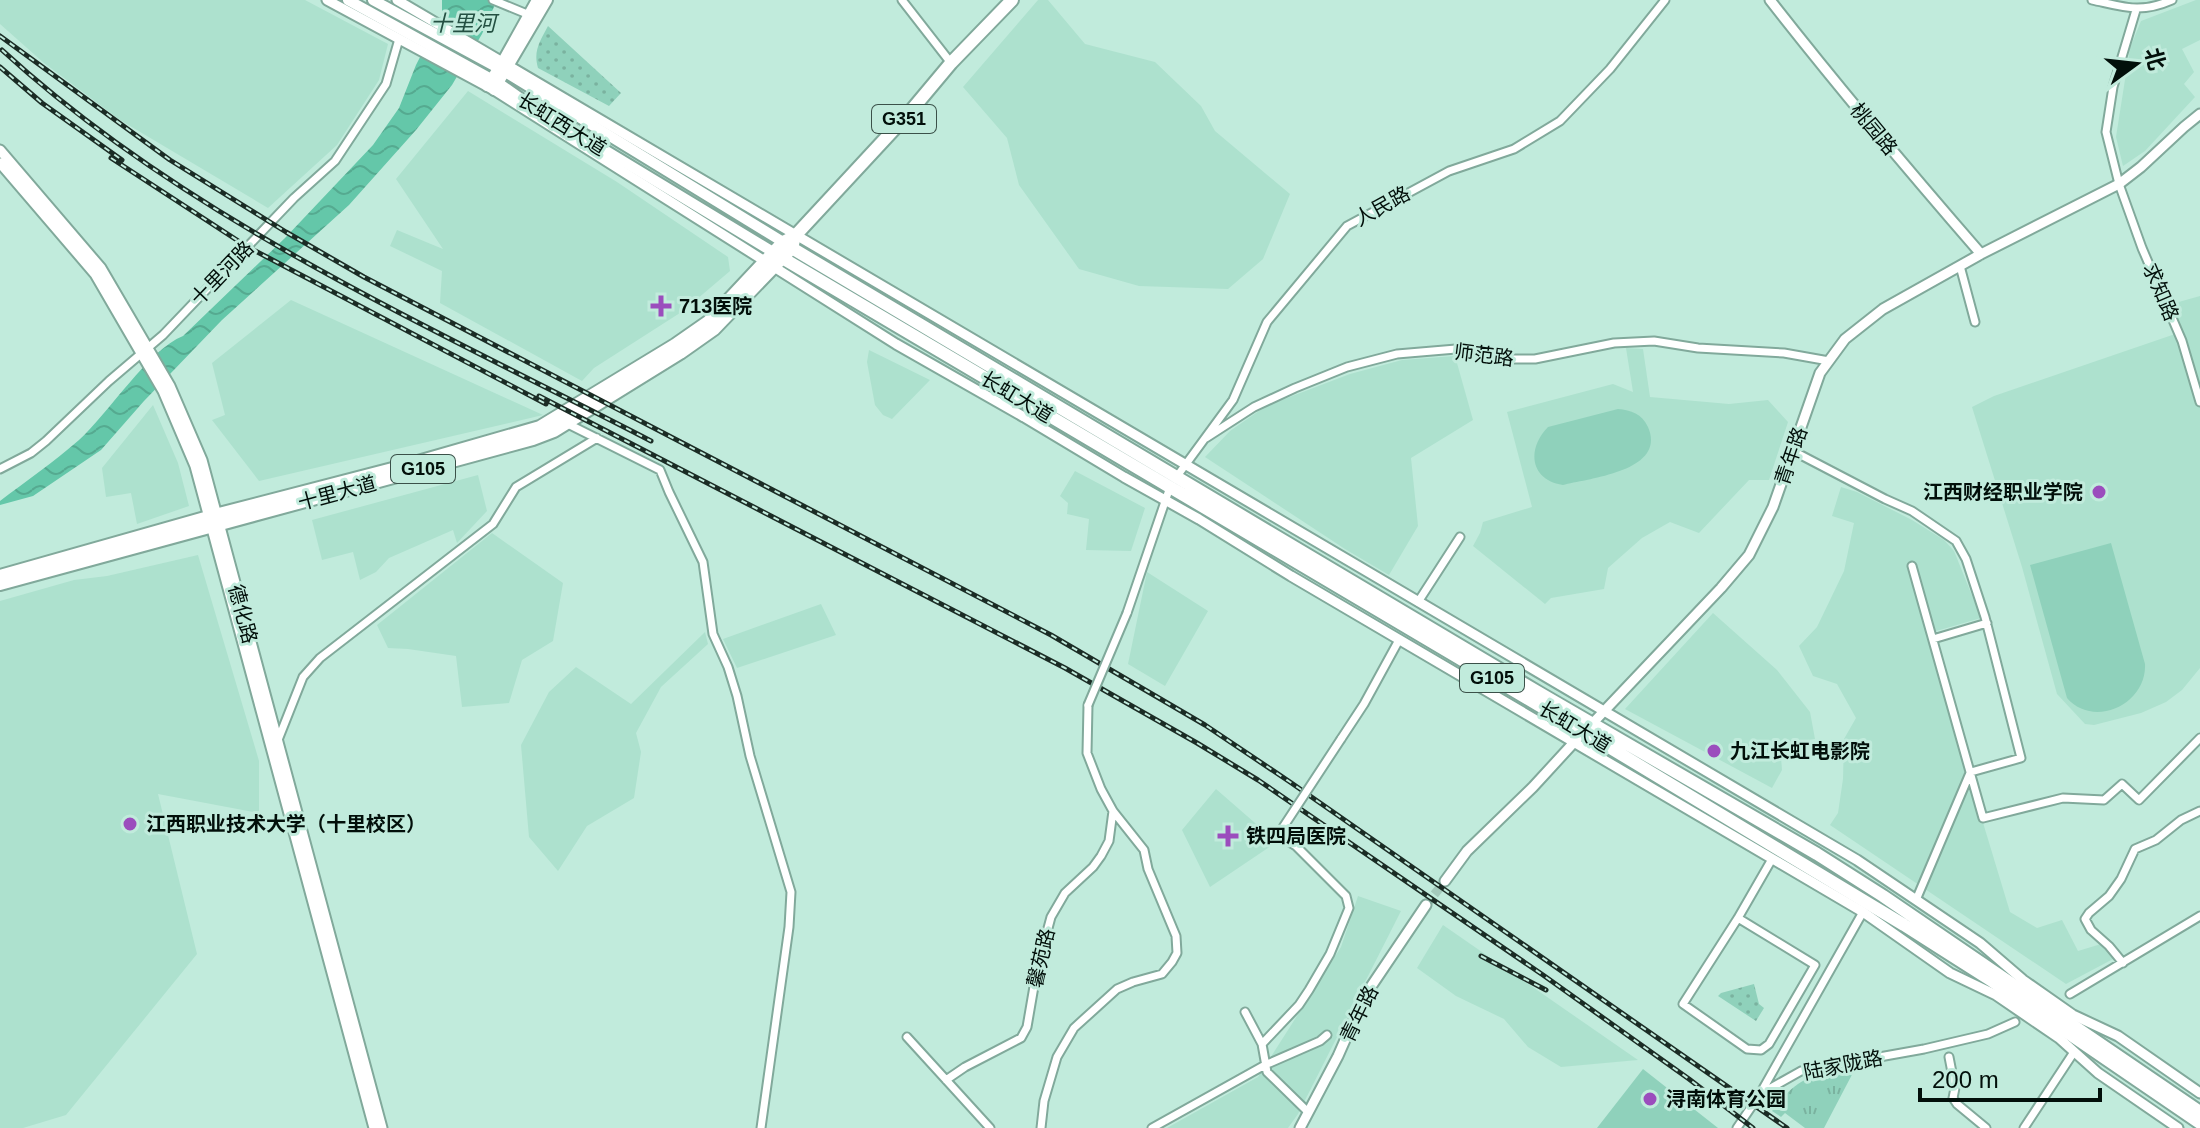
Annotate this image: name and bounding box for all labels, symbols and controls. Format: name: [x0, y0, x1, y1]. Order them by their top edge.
water label: 十里河: [430, 11, 500, 36]
north arrow: [2096, 24, 2176, 104]
text: 北: [2140, 45, 2170, 73]
street label: 长虹西大道: [514, 88, 610, 160]
street label: 桃园路: [1846, 99, 1902, 159]
road number: G351: [872, 105, 936, 133]
street label: 人民路: [1350, 182, 1414, 230]
street label: 十里河路: [186, 237, 258, 309]
street label: 求知路: [2139, 260, 2183, 324]
marker: 713医院: [650, 295, 672, 317]
place label: 713医院: [679, 295, 752, 317]
street label: 师范路: [1453, 340, 1515, 370]
street label: 长虹大道: [977, 367, 1057, 427]
street label: 青年路: [1771, 424, 1811, 488]
road number: G105: [391, 455, 455, 483]
street label: 十里大道: [296, 472, 378, 514]
place label: 江西财经职业学院: [1923, 481, 2083, 503]
marker: 江西财经职业学院: [2090, 483, 2108, 501]
street label: 德化路: [225, 582, 261, 646]
road number: G105: [1460, 664, 1524, 692]
street label: 长虹大道: [1535, 697, 1615, 757]
place label: 九江长虹电影院: [1730, 740, 1870, 762]
marker: 九江长虹电影院: [1705, 742, 1723, 760]
place label: 江西职业技术大学（十里校区）: [146, 813, 426, 835]
marker: 江西职业技术大学（十里校区）: [121, 815, 139, 833]
marker: 铁四局医院: [1217, 825, 1239, 847]
place label: 铁四局医院: [1246, 825, 1346, 847]
street label: 馨苑路: [1024, 926, 1058, 990]
street label: 青年路: [1336, 982, 1382, 1046]
street label: 陆家陇路: [1802, 1047, 1884, 1083]
scale bar: [1920, 1052, 2100, 1102]
text: 200 m: [1932, 1066, 1999, 1093]
place label: 浔南体育公园: [1666, 1088, 1786, 1110]
marker: 浔南体育公园: [1641, 1090, 1659, 1108]

